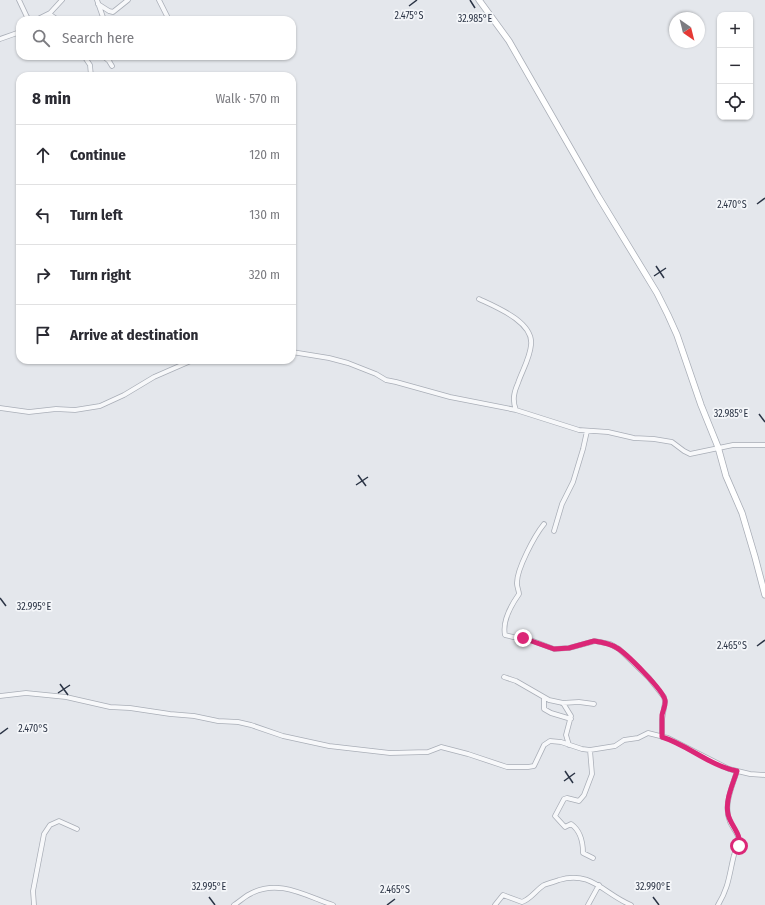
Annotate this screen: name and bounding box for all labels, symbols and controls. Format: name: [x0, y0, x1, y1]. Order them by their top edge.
text: 2.475°S: [395, 10, 423, 22]
north arrow: [669, 12, 705, 48]
map controls: [717, 12, 753, 120]
button: +: [717, 12, 753, 48]
text: 32.985°E: [458, 13, 493, 25]
search box: [16, 16, 296, 60]
icon: search: [30, 27, 52, 49]
text: Search here: [62, 29, 134, 47]
button: −: [717, 48, 753, 84]
button: locate: [717, 84, 753, 120]
text: 8 min: [32, 88, 71, 109]
text: Walk · 570 m: [215, 91, 280, 106]
icon: ahead: [32, 144, 54, 166]
text: Continue: [70, 146, 126, 164]
text: 120 m: [249, 147, 280, 162]
text: 2.470°S: [717, 199, 747, 211]
icon: left: [32, 204, 54, 226]
text: Turn left: [70, 206, 123, 224]
text: 130 m: [249, 207, 280, 222]
icon: right: [32, 264, 54, 286]
text: Turn right: [70, 266, 131, 284]
text: 320 m: [249, 267, 280, 282]
icon: arrive: [32, 324, 54, 346]
text: Arrive at destination: [70, 326, 198, 344]
text: 32.985°E: [714, 408, 749, 420]
text: 32.995°E: [17, 601, 51, 613]
route end: [514, 629, 532, 647]
text: 2.465°S: [717, 640, 747, 652]
text: 2.470°S: [18, 723, 48, 735]
route start: [730, 837, 748, 855]
text: 32.995°E: [192, 881, 226, 893]
text: 32.990°E: [635, 881, 671, 893]
text: 2.465°S: [380, 884, 410, 896]

